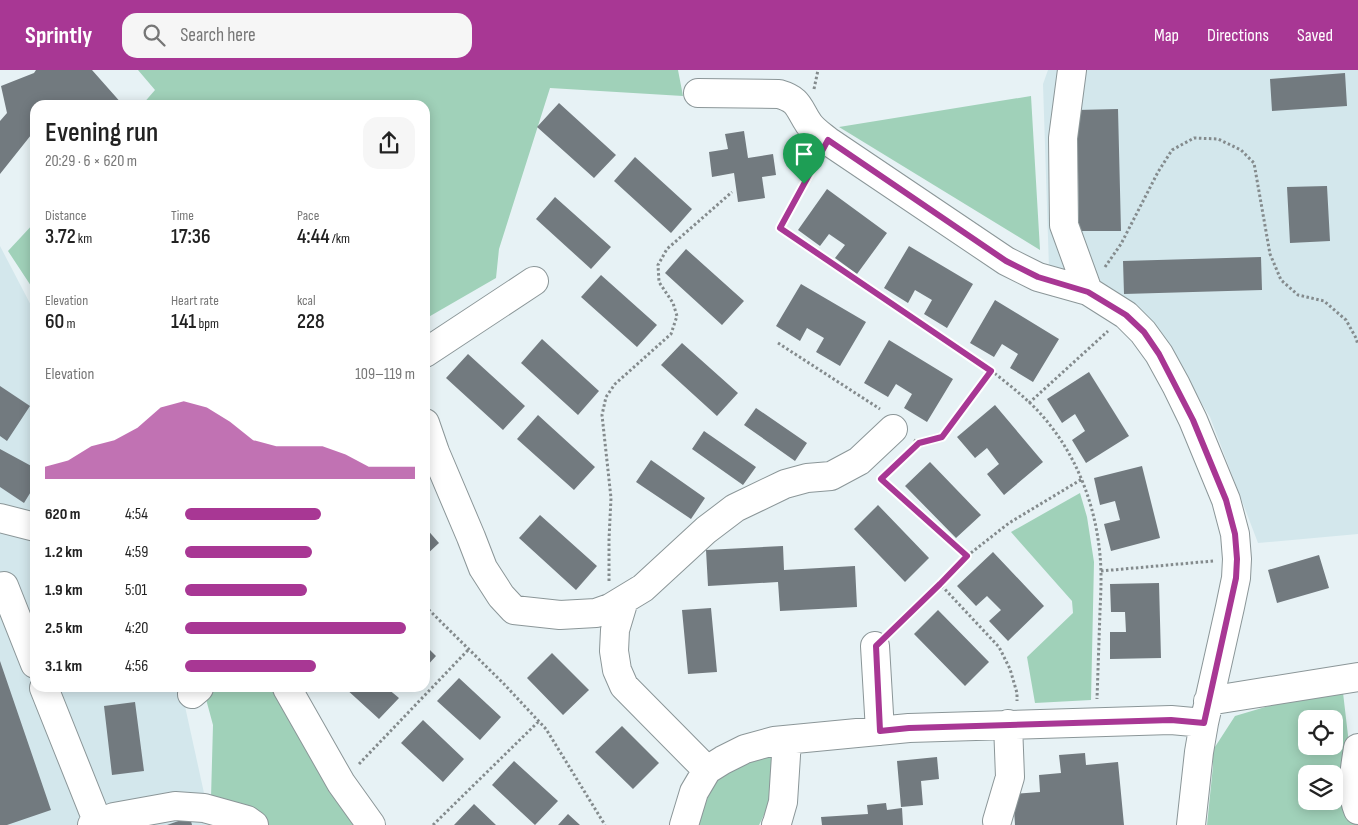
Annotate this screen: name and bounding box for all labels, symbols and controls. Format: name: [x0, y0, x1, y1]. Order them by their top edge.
search box: [122, 13, 472, 58]
text: Sprintly: [25, 21, 92, 50]
icon: search: [140, 21, 168, 49]
text: Search here: [180, 24, 256, 47]
text: Map: [1154, 25, 1179, 46]
text: Directions: [1207, 25, 1269, 46]
text: Saved: [1297, 25, 1333, 46]
text: Evening run: [45, 116, 158, 149]
button: share: [363, 117, 415, 169]
pin: [783, 133, 825, 184]
icon: arrive: [790, 140, 818, 168]
text: 20:29 · 6 × 620 m: [45, 152, 137, 171]
text: Distance: [45, 207, 86, 224]
text: Time: [171, 207, 194, 224]
text: Pace: [297, 207, 319, 224]
text: 3.72: [45, 224, 76, 249]
text: 17:36: [171, 224, 211, 249]
text: 4:44: [297, 224, 330, 249]
text: km: [76, 230, 92, 247]
text: /km: [330, 230, 350, 247]
text: Elevation: [45, 292, 88, 309]
text: Heart rate: [171, 292, 219, 309]
text: kcal: [297, 292, 316, 309]
text: 60: [45, 309, 64, 334]
text: 141: [171, 309, 196, 334]
text: 228: [297, 309, 325, 334]
text: m: [64, 315, 76, 332]
text: bpm: [196, 315, 219, 332]
text: Elevation: [45, 365, 94, 384]
text: 109–119 m: [355, 365, 415, 384]
text: 620 m: [45, 505, 80, 524]
text: 4:54: [125, 505, 148, 524]
text: 1.2 km: [45, 543, 83, 562]
text: 4:59: [125, 543, 148, 562]
text: 1.9 km: [45, 581, 83, 600]
text: 5:01: [125, 581, 147, 600]
text: 2.5 km: [45, 619, 83, 638]
text: 4:20: [125, 619, 148, 638]
text: 3.1 km: [45, 657, 82, 676]
text: 4:56: [125, 657, 148, 676]
map controls: [1298, 710, 1343, 810]
button: locate: [1298, 710, 1343, 755]
button: layers: [1298, 765, 1343, 810]

